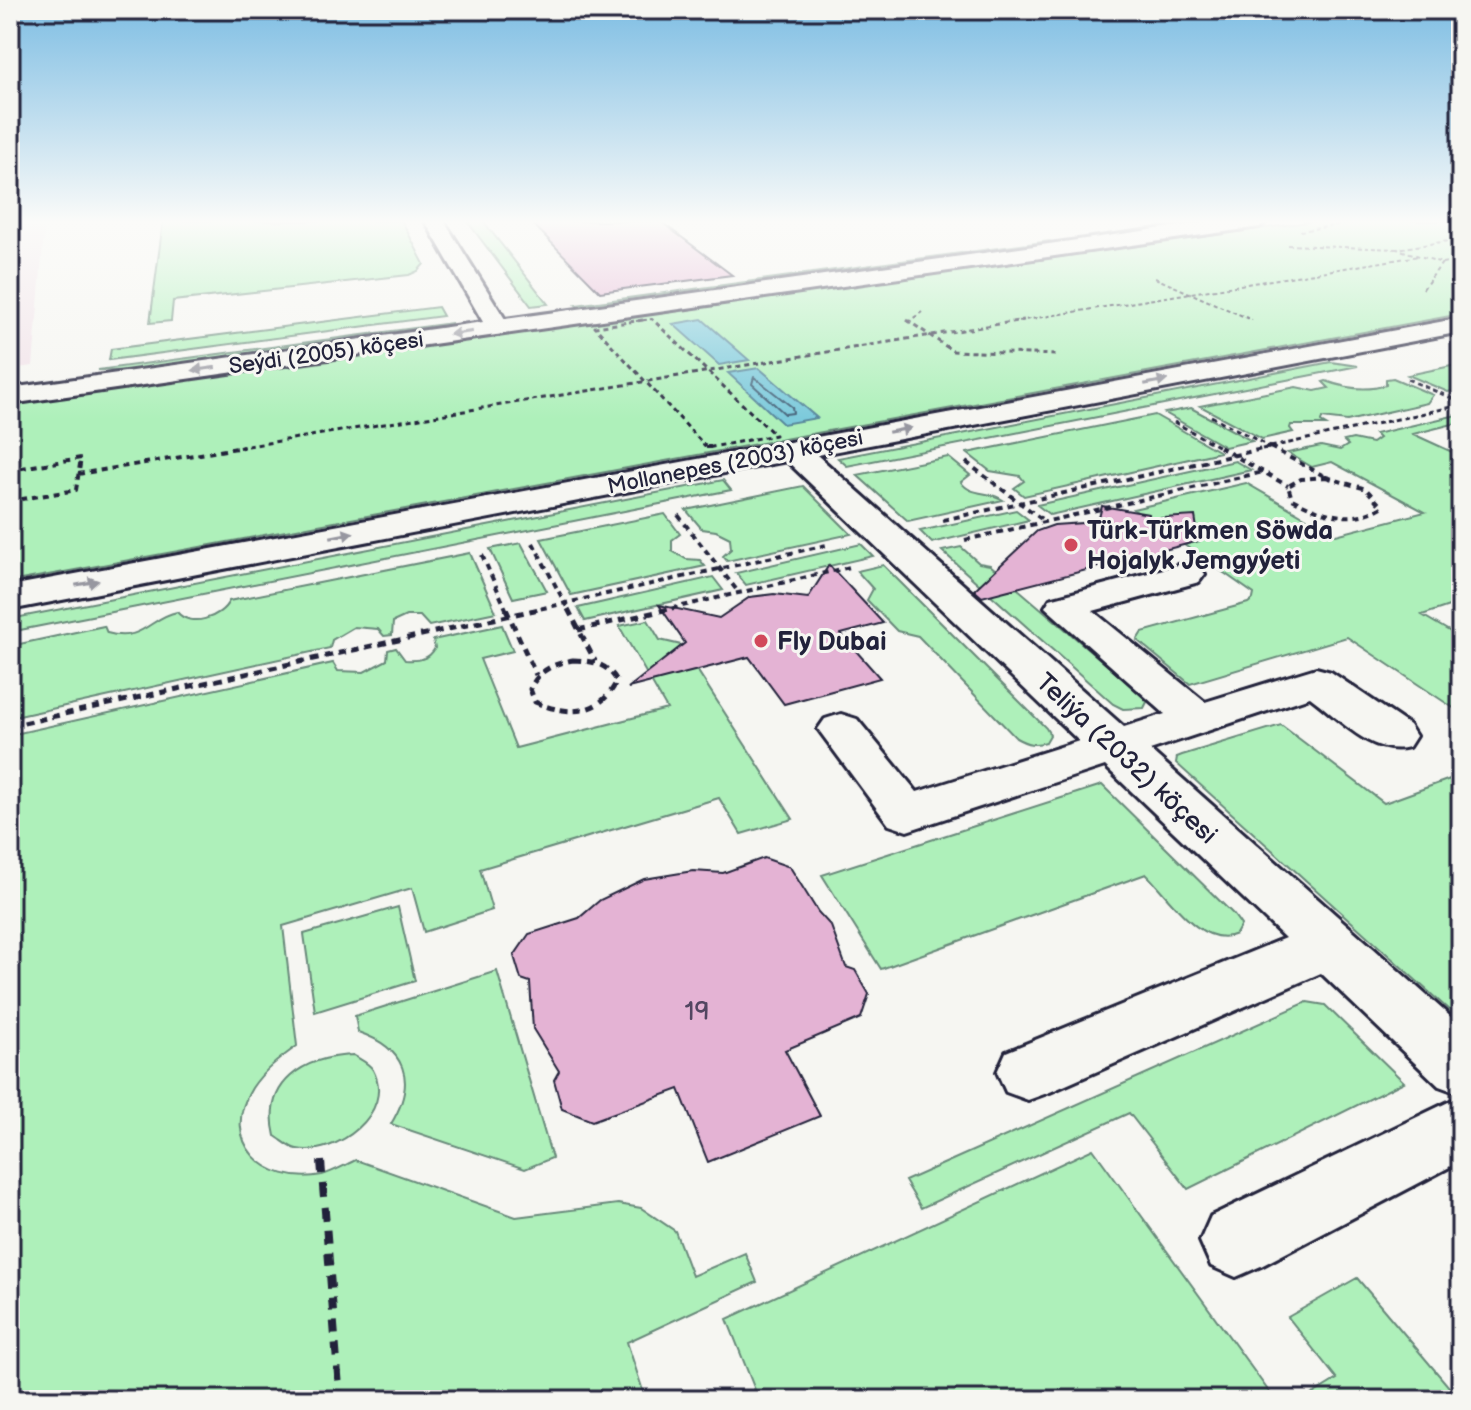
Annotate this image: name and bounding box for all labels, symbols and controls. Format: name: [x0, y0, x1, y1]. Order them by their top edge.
street label: Seýdi (2005) köçesi: [227, 326, 425, 381]
one-way arrow: [448, 327, 473, 340]
one-way arrow: [191, 363, 216, 376]
one-way arrow: [1144, 376, 1169, 388]
street label: Mollanepes (2003) köçesi: [605, 424, 865, 500]
one-way arrow: [888, 424, 913, 436]
place label: Türk-Türkmen Söwda Hojalyk Jemgyýeti: [1087, 516, 1333, 577]
one-way arrow: [330, 529, 355, 541]
marker: Türk-Türkmen Söwda Hojalyk Jemgyýeti: [1062, 536, 1080, 554]
one-way arrow: [74, 577, 99, 589]
place label: Fly Dubai: [777, 627, 887, 658]
marker: Fly Dubai: [752, 632, 770, 650]
street label: Teliýa (2032) köçesi: [1029, 667, 1223, 851]
house number: 19: [684, 997, 710, 1028]

